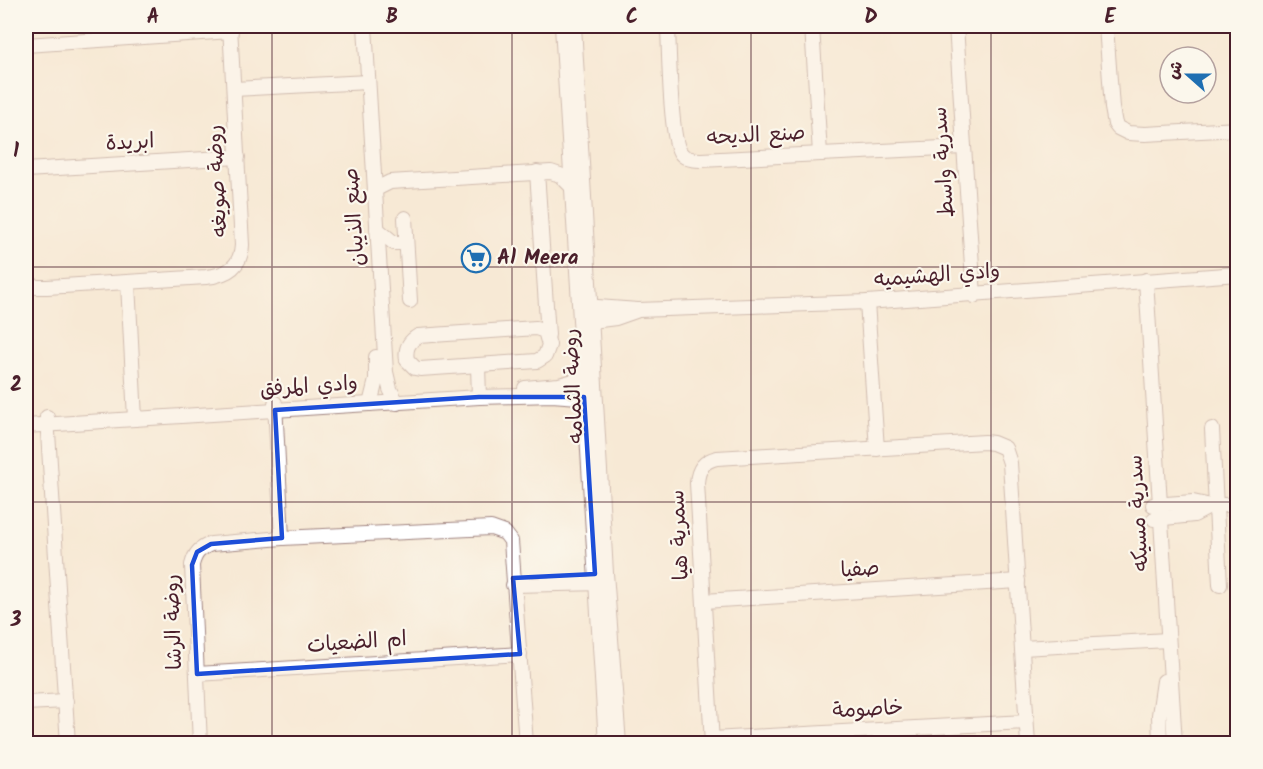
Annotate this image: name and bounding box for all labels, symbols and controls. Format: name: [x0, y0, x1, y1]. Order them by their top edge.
text: A: [147, 2, 159, 34]
text: B: [386, 2, 398, 34]
text: C: [626, 2, 638, 34]
text: D: [864, 2, 878, 34]
text: E: [1104, 2, 1116, 34]
north arrow: [1158, 45, 1218, 105]
text: ش: [1161, 57, 1190, 83]
street label: سدرية واسط: [924, 106, 964, 218]
street label: صنع الديحه: [706, 117, 806, 155]
street label: روضة صويغه: [199, 124, 237, 238]
street label: ابريدة: [105, 125, 155, 161]
text: 1: [13, 136, 19, 168]
street label: صنع الذيبان: [335, 167, 375, 267]
supermarket icon: Al Meera: [460, 242, 492, 274]
place label: Al Meera: [497, 242, 579, 275]
street label: وادي الهشيميه: [873, 255, 1001, 297]
street label: روضة الثمامه: [555, 328, 593, 444]
street label: وادي المرفق: [259, 367, 359, 407]
text: 2: [10, 370, 22, 402]
street label: سدرية مسيكه: [1119, 454, 1159, 572]
street label: سمرية هيا: [661, 489, 699, 581]
street label: صفيا: [839, 552, 881, 588]
street label: روضة الرشا: [156, 574, 192, 670]
text: 3: [10, 605, 22, 637]
street label: ام الضعيات: [306, 623, 408, 663]
street label: خاصومة: [832, 692, 904, 728]

